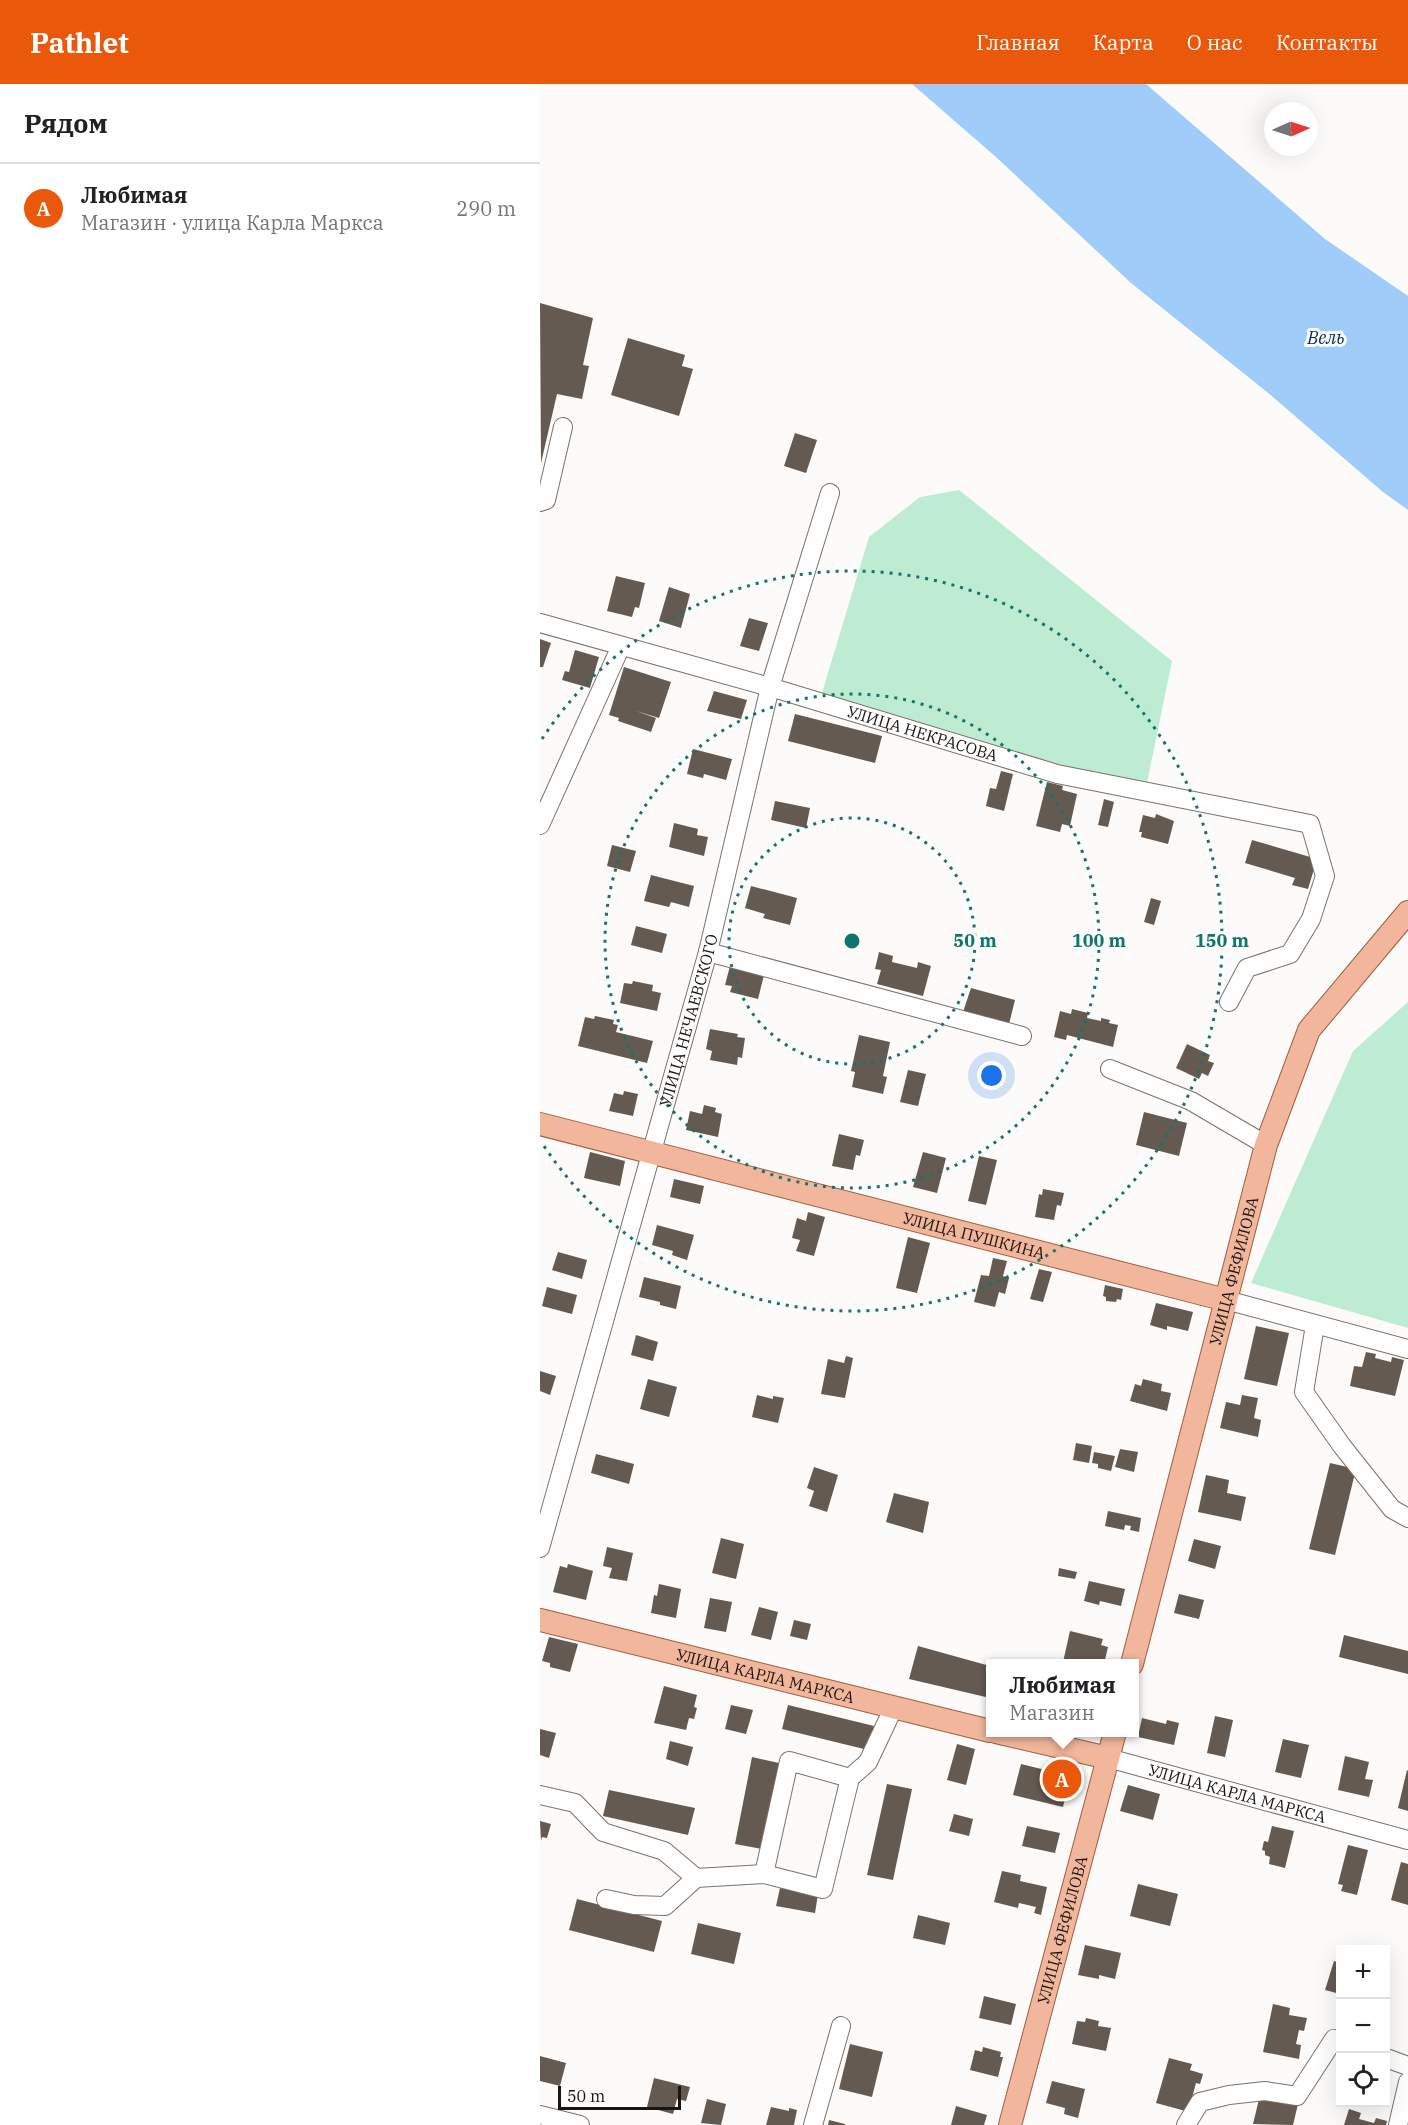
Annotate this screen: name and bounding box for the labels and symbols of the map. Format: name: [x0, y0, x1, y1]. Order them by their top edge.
north arrow: [1264, 102, 1318, 156]
water label: Вель: [1306, 326, 1345, 349]
street label: УЛИЦА НЕКРАСОВА: [845, 701, 1000, 765]
text: 50 m: [953, 929, 997, 952]
text: 100 m: [1072, 929, 1127, 952]
text: 150 m: [1195, 929, 1250, 952]
centre of rings: [842, 931, 862, 951]
street label: УЛИЦА НЕЧАЕВСКОГО: [655, 932, 722, 1109]
your location: [977, 1061, 1006, 1090]
street label: УЛИЦА ФЕФИЛОВА: [1205, 1194, 1262, 1347]
street label: УЛИЦА ПУШКИНА: [901, 1207, 1047, 1263]
street label: УЛИЦА КАРЛА МАРКСА: [674, 1644, 857, 1707]
pin: A: [1042, 1756, 1082, 1802]
street label: УЛИЦА КАРЛА МАРКСА: [1146, 1760, 1328, 1827]
street label: УЛИЦА ФЕФИЛОВА: [1033, 1853, 1092, 2006]
scale bar: [558, 2083, 681, 2110]

